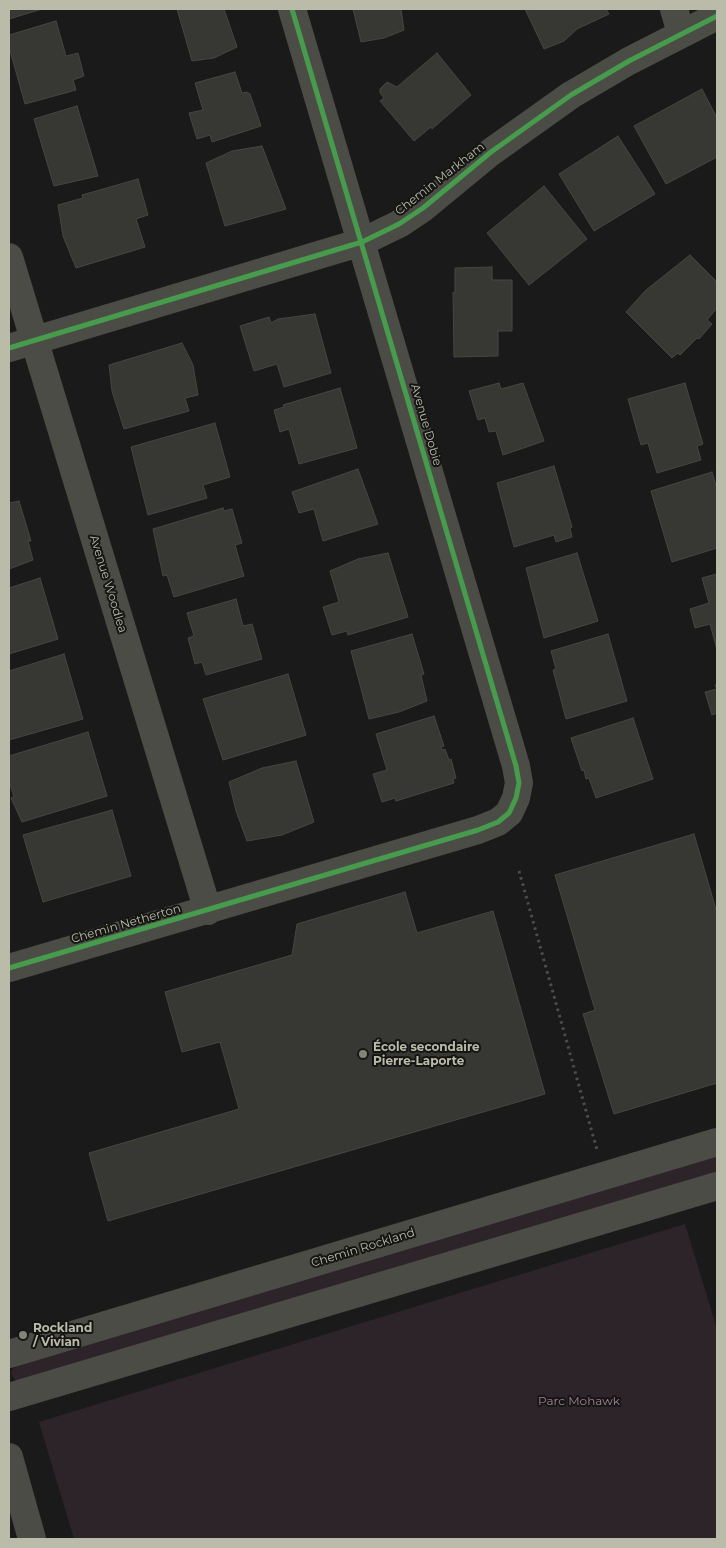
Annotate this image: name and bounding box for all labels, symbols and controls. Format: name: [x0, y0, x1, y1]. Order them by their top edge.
street label: Chemin Markham: [392, 140, 488, 218]
street label: Avenue Dobie: [407, 382, 445, 468]
street label: Avenue Woodlea: [86, 533, 130, 635]
street label: Chemin Netherton: [69, 901, 183, 947]
place label: École secondaire Pierre-Laporte: [373, 1040, 480, 1068]
marker: École secondaire Pierre-Laporte: [357, 1048, 369, 1060]
street label: Chemin Rockland: [309, 1225, 417, 1271]
place label: Rockland / Vivian: [33, 1321, 92, 1349]
marker: Rockland / Vivian: [17, 1329, 29, 1341]
park label: Parc Mohawk: [538, 1394, 620, 1408]

